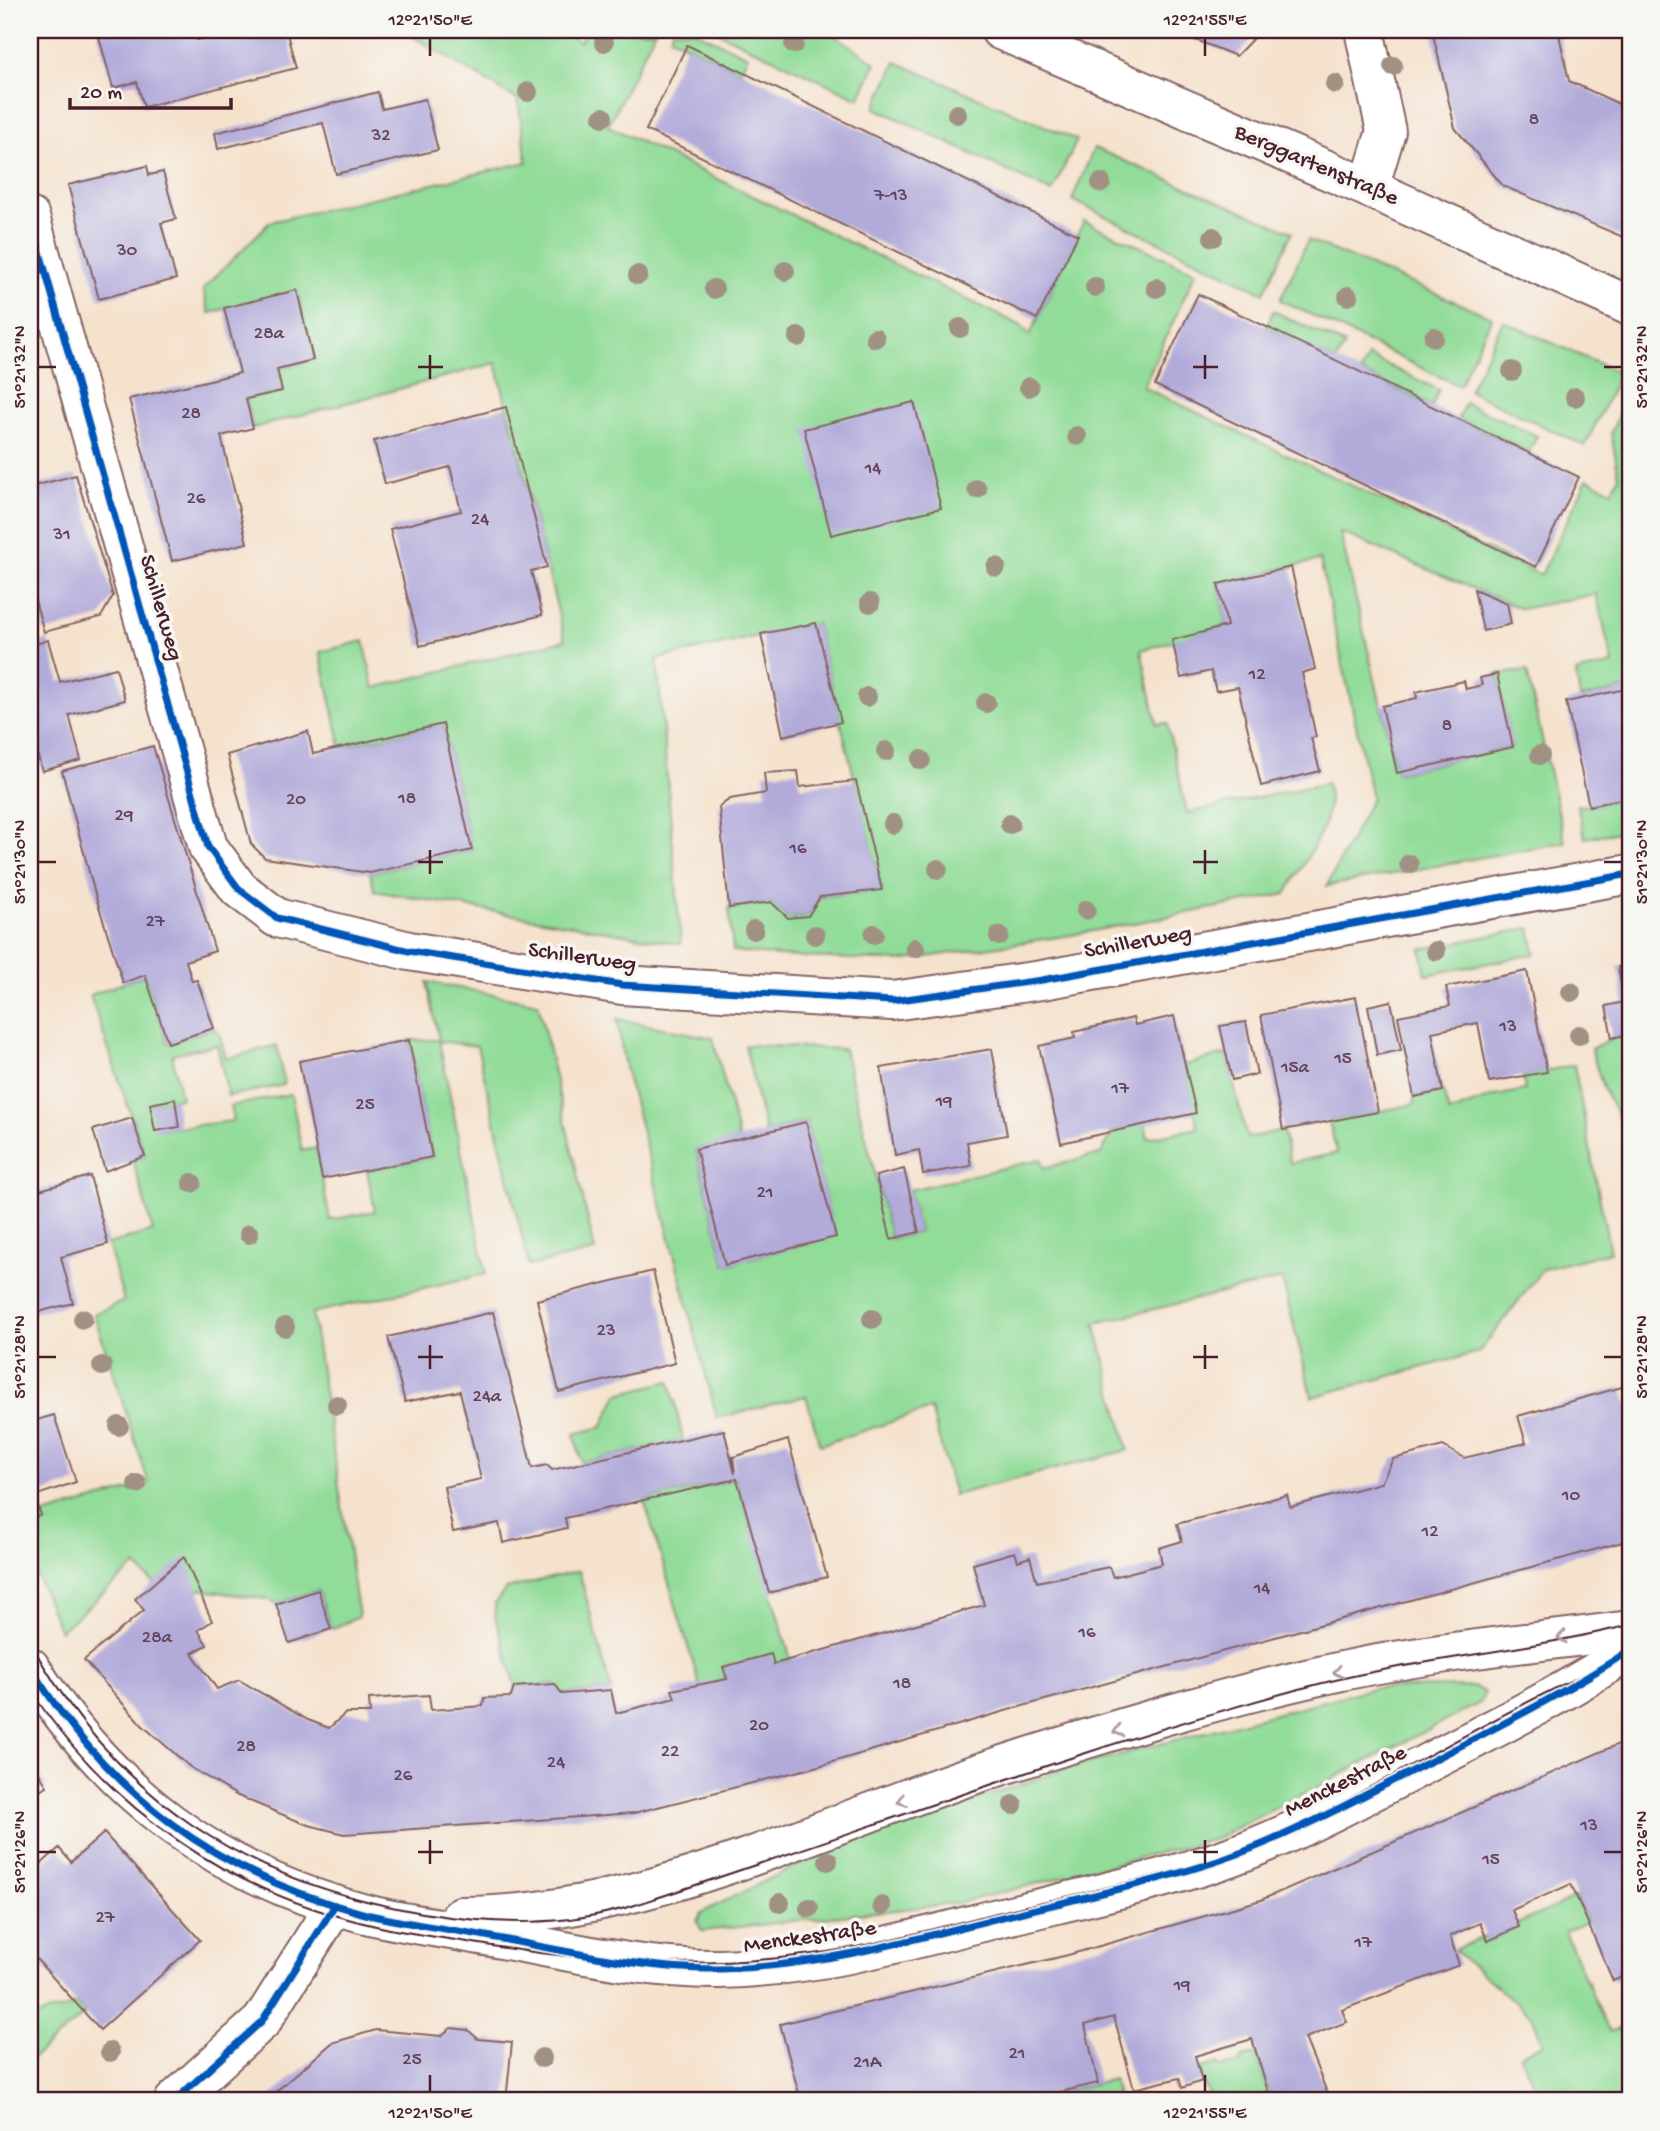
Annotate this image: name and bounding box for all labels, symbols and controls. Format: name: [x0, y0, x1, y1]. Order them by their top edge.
text: 12°21'50"E: [387, 11, 472, 32]
text: 12°21'55"E: [1163, 11, 1247, 32]
scale bar: [70, 66, 231, 110]
text: 20 m: [80, 82, 122, 107]
house number: 8: [1529, 109, 1539, 132]
street label: Berggartenstraße: [1229, 119, 1403, 213]
house number: 32: [370, 125, 391, 148]
house number: 7-13: [873, 185, 908, 208]
house number: 30: [116, 240, 138, 263]
house number: 28a: [254, 323, 286, 346]
text: 51°21'32"N: [11, 326, 32, 408]
text: 51°21'32"N: [1633, 326, 1654, 408]
house number: 28: [181, 403, 201, 426]
house number: 14: [864, 458, 881, 481]
house number: 26: [187, 488, 206, 511]
house number: 24: [471, 509, 489, 532]
house number: 31: [52, 524, 71, 547]
street label: Schillerweg: [132, 552, 188, 664]
house number: 12: [1248, 664, 1266, 687]
house number: 8: [1442, 715, 1452, 738]
house number: 18: [397, 788, 416, 811]
house number: 20: [286, 789, 306, 812]
house number: 29: [115, 805, 134, 828]
text: 51°21'30"N: [11, 820, 32, 904]
text: 51°21'30"N: [1633, 820, 1654, 904]
house number: 16: [788, 838, 807, 861]
house number: 27: [145, 911, 166, 934]
street label: Schillerweg: [1082, 920, 1194, 966]
street label: Schillerweg: [526, 937, 638, 979]
house number: 13: [1498, 1016, 1517, 1039]
house number: 15: [1333, 1048, 1352, 1071]
house number: 15a: [1280, 1057, 1311, 1080]
house number: 17: [1110, 1078, 1130, 1101]
house number: 19: [934, 1091, 953, 1114]
house number: 25: [355, 1094, 375, 1117]
house number: 21: [757, 1182, 774, 1205]
text: 51°21'28"N: [11, 1315, 32, 1399]
text: 51°21'28"N: [1633, 1315, 1654, 1399]
house number: 23: [596, 1320, 616, 1343]
house number: 24a: [473, 1386, 503, 1409]
house number: 10: [1561, 1485, 1580, 1508]
house number: 12: [1421, 1521, 1439, 1544]
house number: 14: [1253, 1578, 1270, 1601]
house number: 16: [1077, 1622, 1096, 1645]
house number: 28a: [142, 1627, 174, 1650]
one-way arrow: [1557, 1629, 1568, 1644]
one-way arrow: [1332, 1664, 1344, 1678]
house number: 18: [892, 1673, 911, 1696]
house number: 20: [749, 1715, 769, 1738]
one-way arrow: [1112, 1723, 1124, 1737]
house number: 28: [236, 1736, 256, 1759]
street label: Menckestraße: [1280, 1739, 1413, 1824]
house number: 22: [661, 1741, 679, 1764]
house number: 24: [547, 1752, 565, 1775]
house number: 26: [394, 1765, 413, 1788]
one-way arrow: [896, 1793, 908, 1807]
text: 51°21'26"N: [11, 1811, 32, 1893]
text: 51°21'26"N: [1633, 1811, 1654, 1893]
house number: 13: [1579, 1815, 1598, 1838]
house number: 15: [1481, 1849, 1500, 1872]
house number: 27: [95, 1907, 116, 1930]
street label: Menckestraße: [742, 1915, 879, 1961]
house number: 17: [1353, 1932, 1373, 1955]
house number: 19: [1172, 1975, 1191, 1998]
house number: 21: [1009, 2043, 1026, 2066]
house number: 25: [402, 2049, 422, 2072]
house number: 21A: [853, 2052, 883, 2075]
text: 12°21'50"E: [387, 2104, 472, 2125]
text: 12°21'55"E: [1163, 2104, 1247, 2125]

